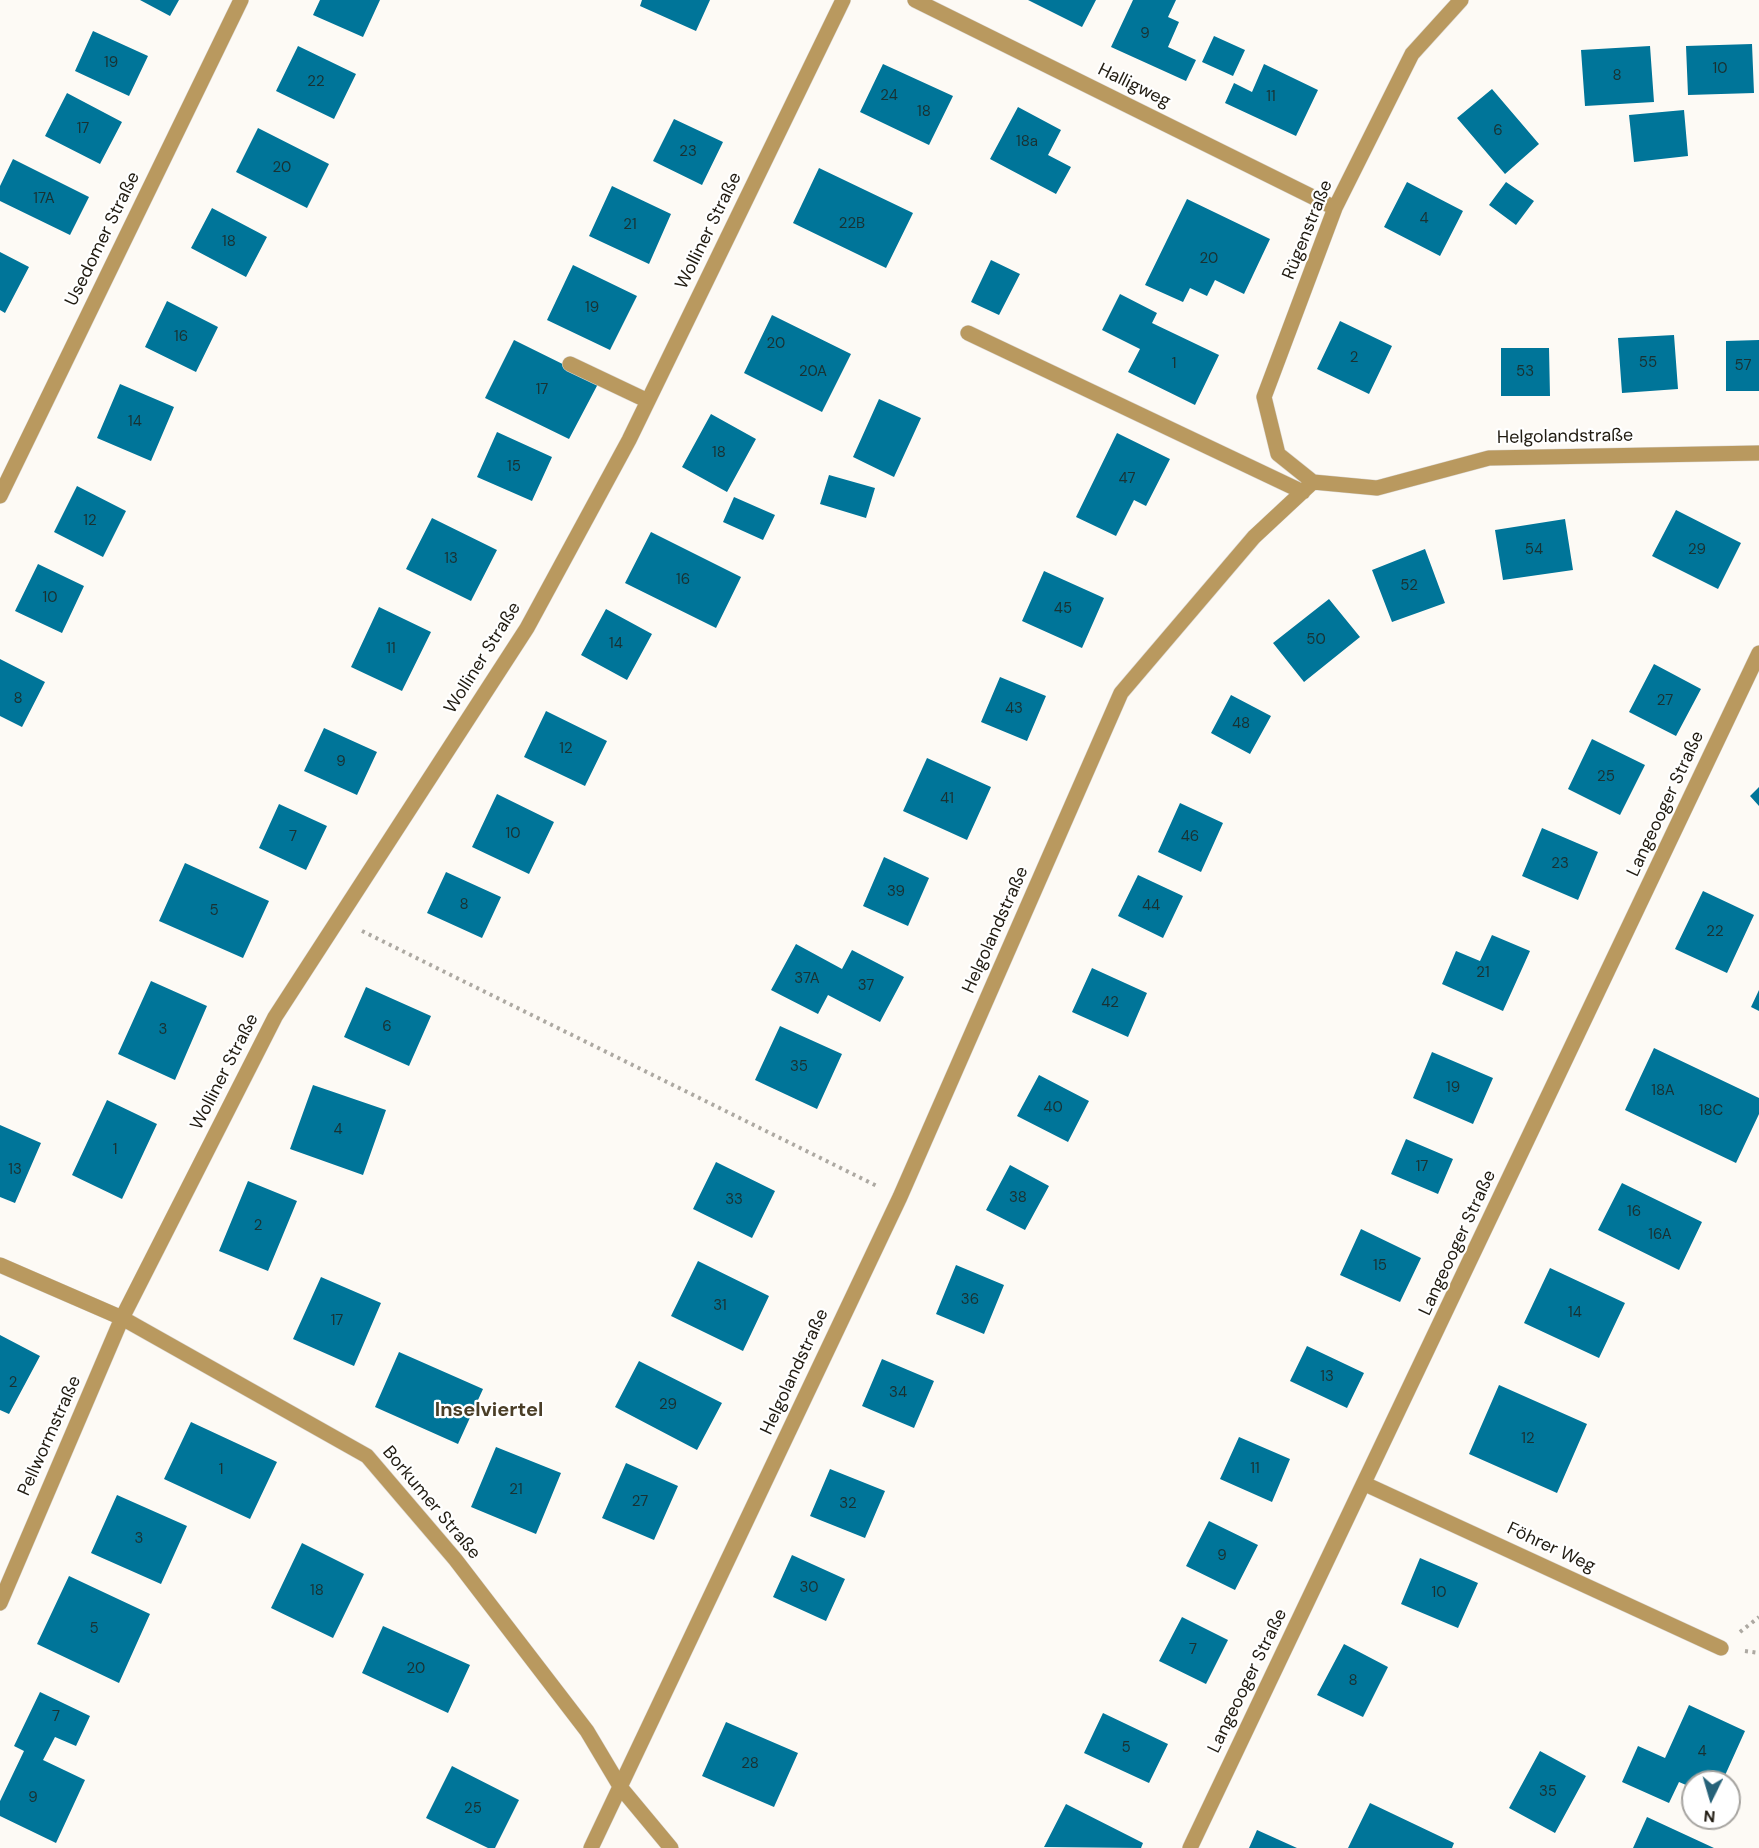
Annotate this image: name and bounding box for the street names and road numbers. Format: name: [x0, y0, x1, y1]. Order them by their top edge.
street label: Halligweg: [1094, 59, 1174, 113]
street label: Usedomer Straße: [61, 168, 145, 310]
street label: Wolliner Straße: [671, 169, 747, 293]
street label: Rügenstraße: [1278, 177, 1338, 283]
street label: Helgolandstraße: [1497, 425, 1633, 449]
street label: Wolliner Straße: [440, 598, 526, 718]
street label: Langeooger Straße: [1623, 728, 1709, 880]
street label: Helgolandstraße: [958, 863, 1034, 997]
street label: Wolliner Straße: [186, 1010, 264, 1134]
street label: Langeooger Straße: [1415, 1167, 1501, 1319]
street label: Helgolandstraße: [756, 1306, 834, 1438]
street label: Pellwormstraße: [14, 1373, 86, 1499]
street label: Borkumer Straße: [377, 1442, 485, 1564]
street label: Föhrer Weg: [1503, 1518, 1599, 1578]
street label: Langeooger Straße: [1204, 1605, 1292, 1757]

